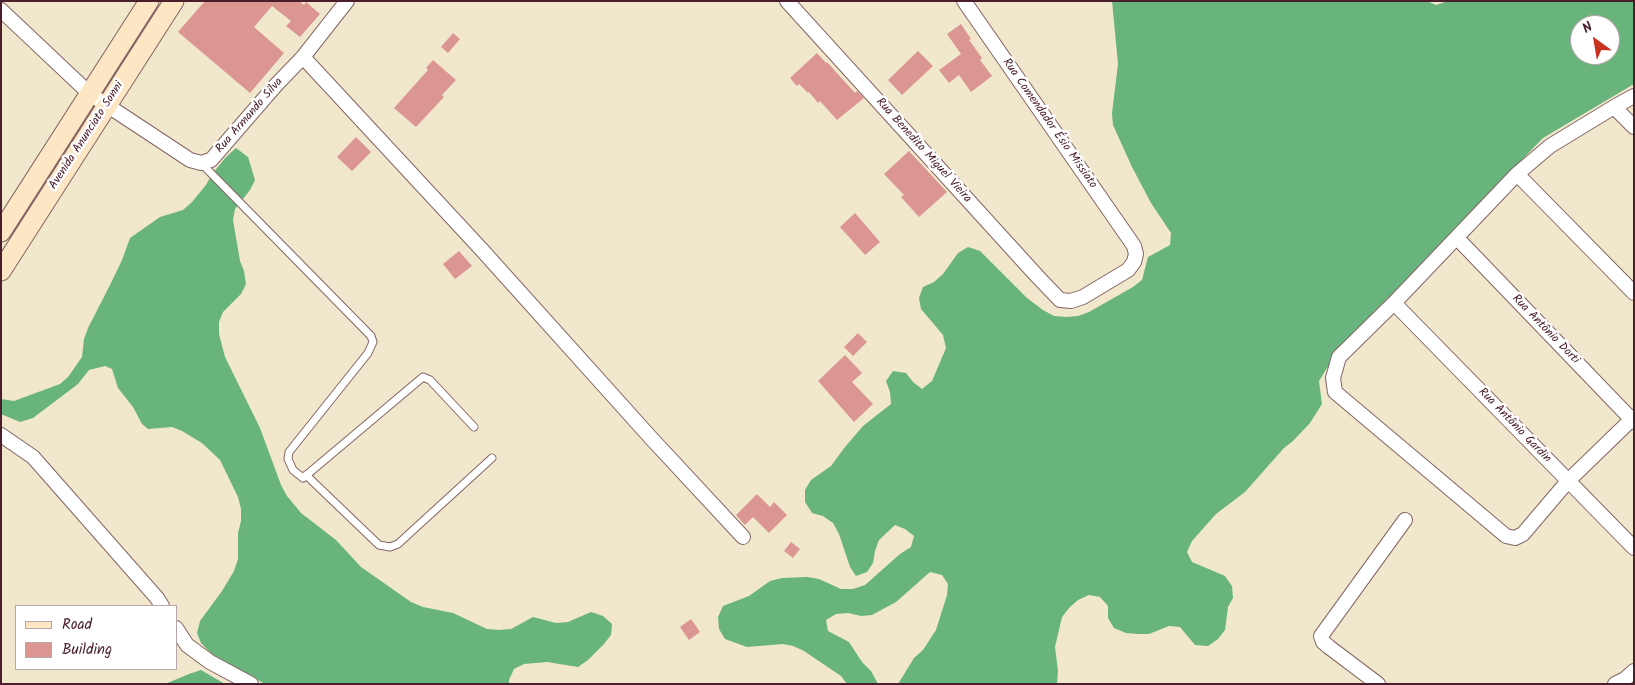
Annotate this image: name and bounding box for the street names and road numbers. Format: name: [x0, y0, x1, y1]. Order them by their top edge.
street label: Rua Comendador Ésio Missiato: [999, 56, 1099, 192]
street label: Rua Armando Silva: [213, 75, 287, 157]
street label: Avenida Anunciato Sonni: [47, 79, 127, 193]
street label: Rua Benedito Miguel Vieira: [872, 96, 974, 206]
street label: Rua Antônio Dorti: [1508, 292, 1582, 368]
street label: Rua Antônio Gardin: [1475, 386, 1553, 466]

